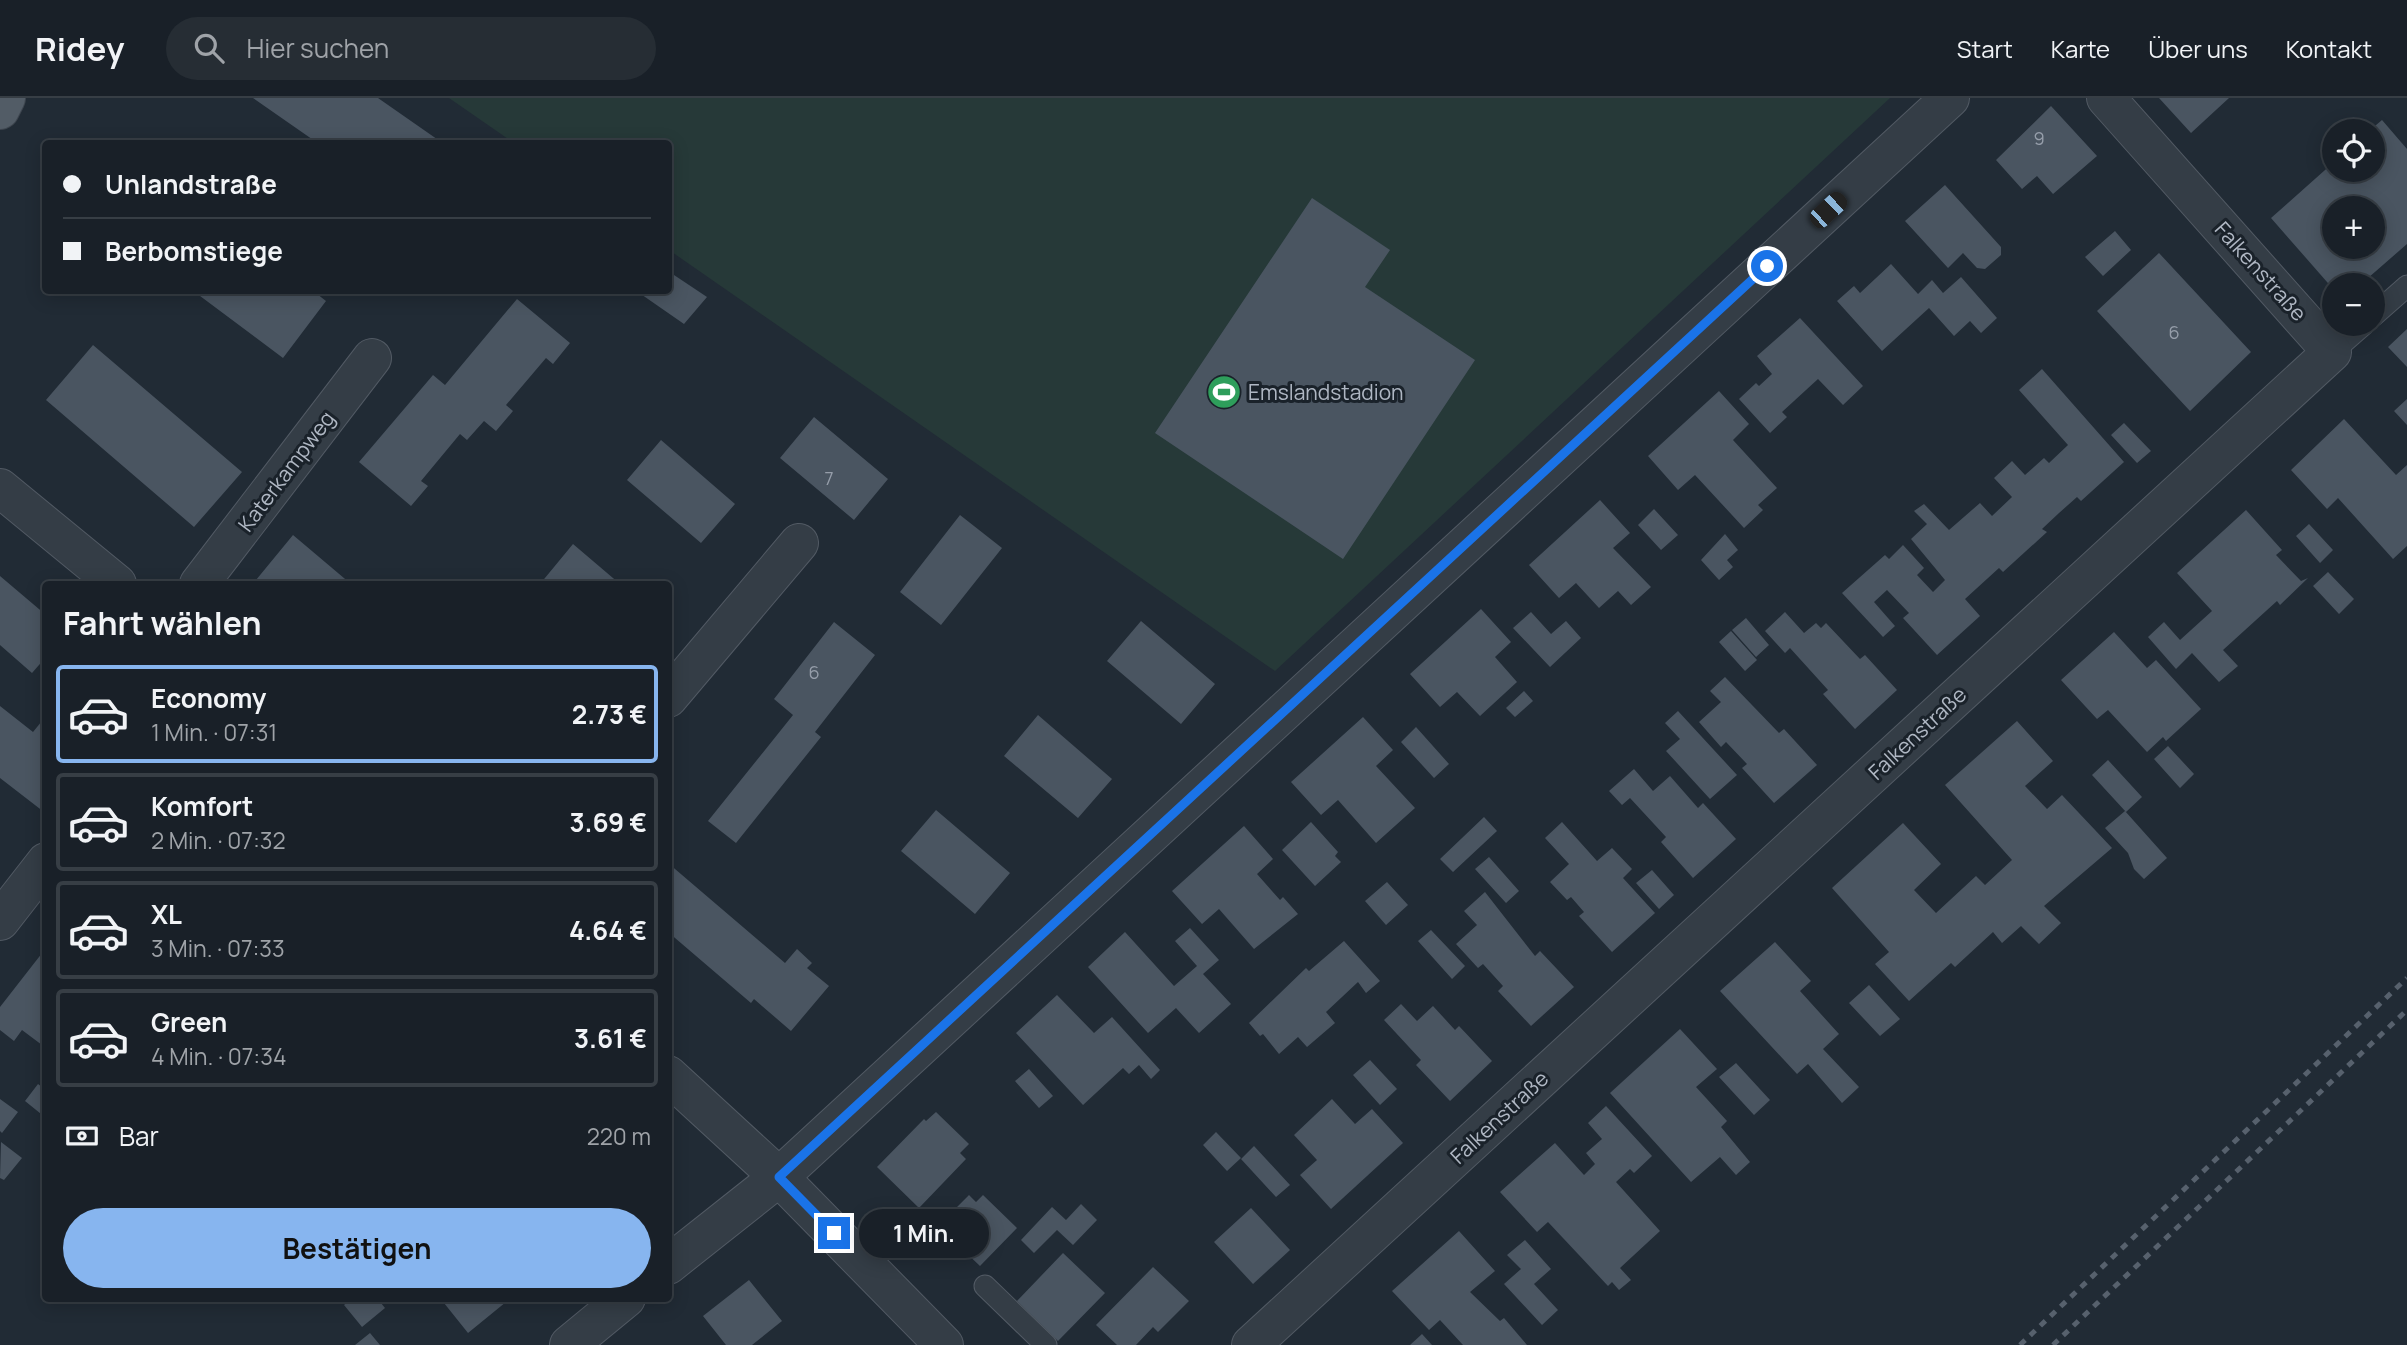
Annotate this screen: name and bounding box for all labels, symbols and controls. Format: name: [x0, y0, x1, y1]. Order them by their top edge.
search box: [166, 17, 656, 80]
text: Ridey: [35, 26, 124, 71]
icon: search: [190, 29, 228, 67]
text: Hier suchen: [246, 30, 389, 66]
text: Start: [1957, 32, 2013, 65]
text: Karte: [2051, 32, 2110, 65]
text: Über uns: [2148, 32, 2248, 65]
text: Kontakt: [2286, 32, 2372, 65]
map controls: [2322, 119, 2385, 336]
button: locate: [2322, 119, 2385, 182]
house number: 9: [2033, 126, 2045, 150]
text: Unlandstraße: [105, 166, 277, 202]
car: [1806, 188, 1851, 232]
button: +: [2322, 196, 2385, 259]
street label: Falkenstraße: [2209, 215, 2313, 327]
text: Berbomstiege: [105, 233, 283, 269]
route start: [1751, 250, 1783, 282]
button: −: [2322, 273, 2385, 336]
house number: 6: [2168, 320, 2180, 344]
sports icon: Emslandstadion: [1205, 373, 1243, 411]
place label: Emslandstadion: [1248, 378, 1404, 406]
street label: Katerkampweg: [231, 405, 341, 537]
house number: 7: [824, 466, 834, 490]
text: Fahrt wählen: [63, 601, 262, 645]
house number: 6: [808, 660, 820, 684]
text: Economy: [151, 680, 266, 716]
street label: Falkenstraße: [1862, 680, 1972, 786]
icon: car: [67, 683, 130, 746]
text: 2.73 €: [572, 696, 647, 732]
text: 1 Min. · 07:31: [151, 716, 277, 748]
text: Komfort: [151, 788, 253, 824]
icon: car: [67, 791, 130, 854]
text: 3.69 €: [569, 804, 647, 840]
text: 2 Min. · 07:32: [151, 824, 286, 856]
text: XL: [151, 896, 182, 932]
icon: car: [67, 899, 130, 962]
text: 4.64 €: [569, 912, 647, 948]
text: 3 Min. · 07:33: [151, 932, 285, 964]
text: Green: [151, 1004, 227, 1040]
icon: car: [67, 1007, 130, 1070]
text: 3.61 €: [574, 1020, 647, 1056]
text: 4 Min. · 07:34: [151, 1040, 287, 1072]
street label: Falkenstraße: [1444, 1064, 1554, 1170]
icon: cash: [63, 1117, 101, 1155]
text: Bar: [119, 1118, 159, 1154]
text: 220 m: [587, 1120, 651, 1152]
button: Bestätigen: [63, 1208, 651, 1288]
callout: 1 Min.: [858, 1208, 988, 1258]
route end: [818, 1217, 850, 1249]
text: 1 Min.: [893, 1217, 955, 1249]

